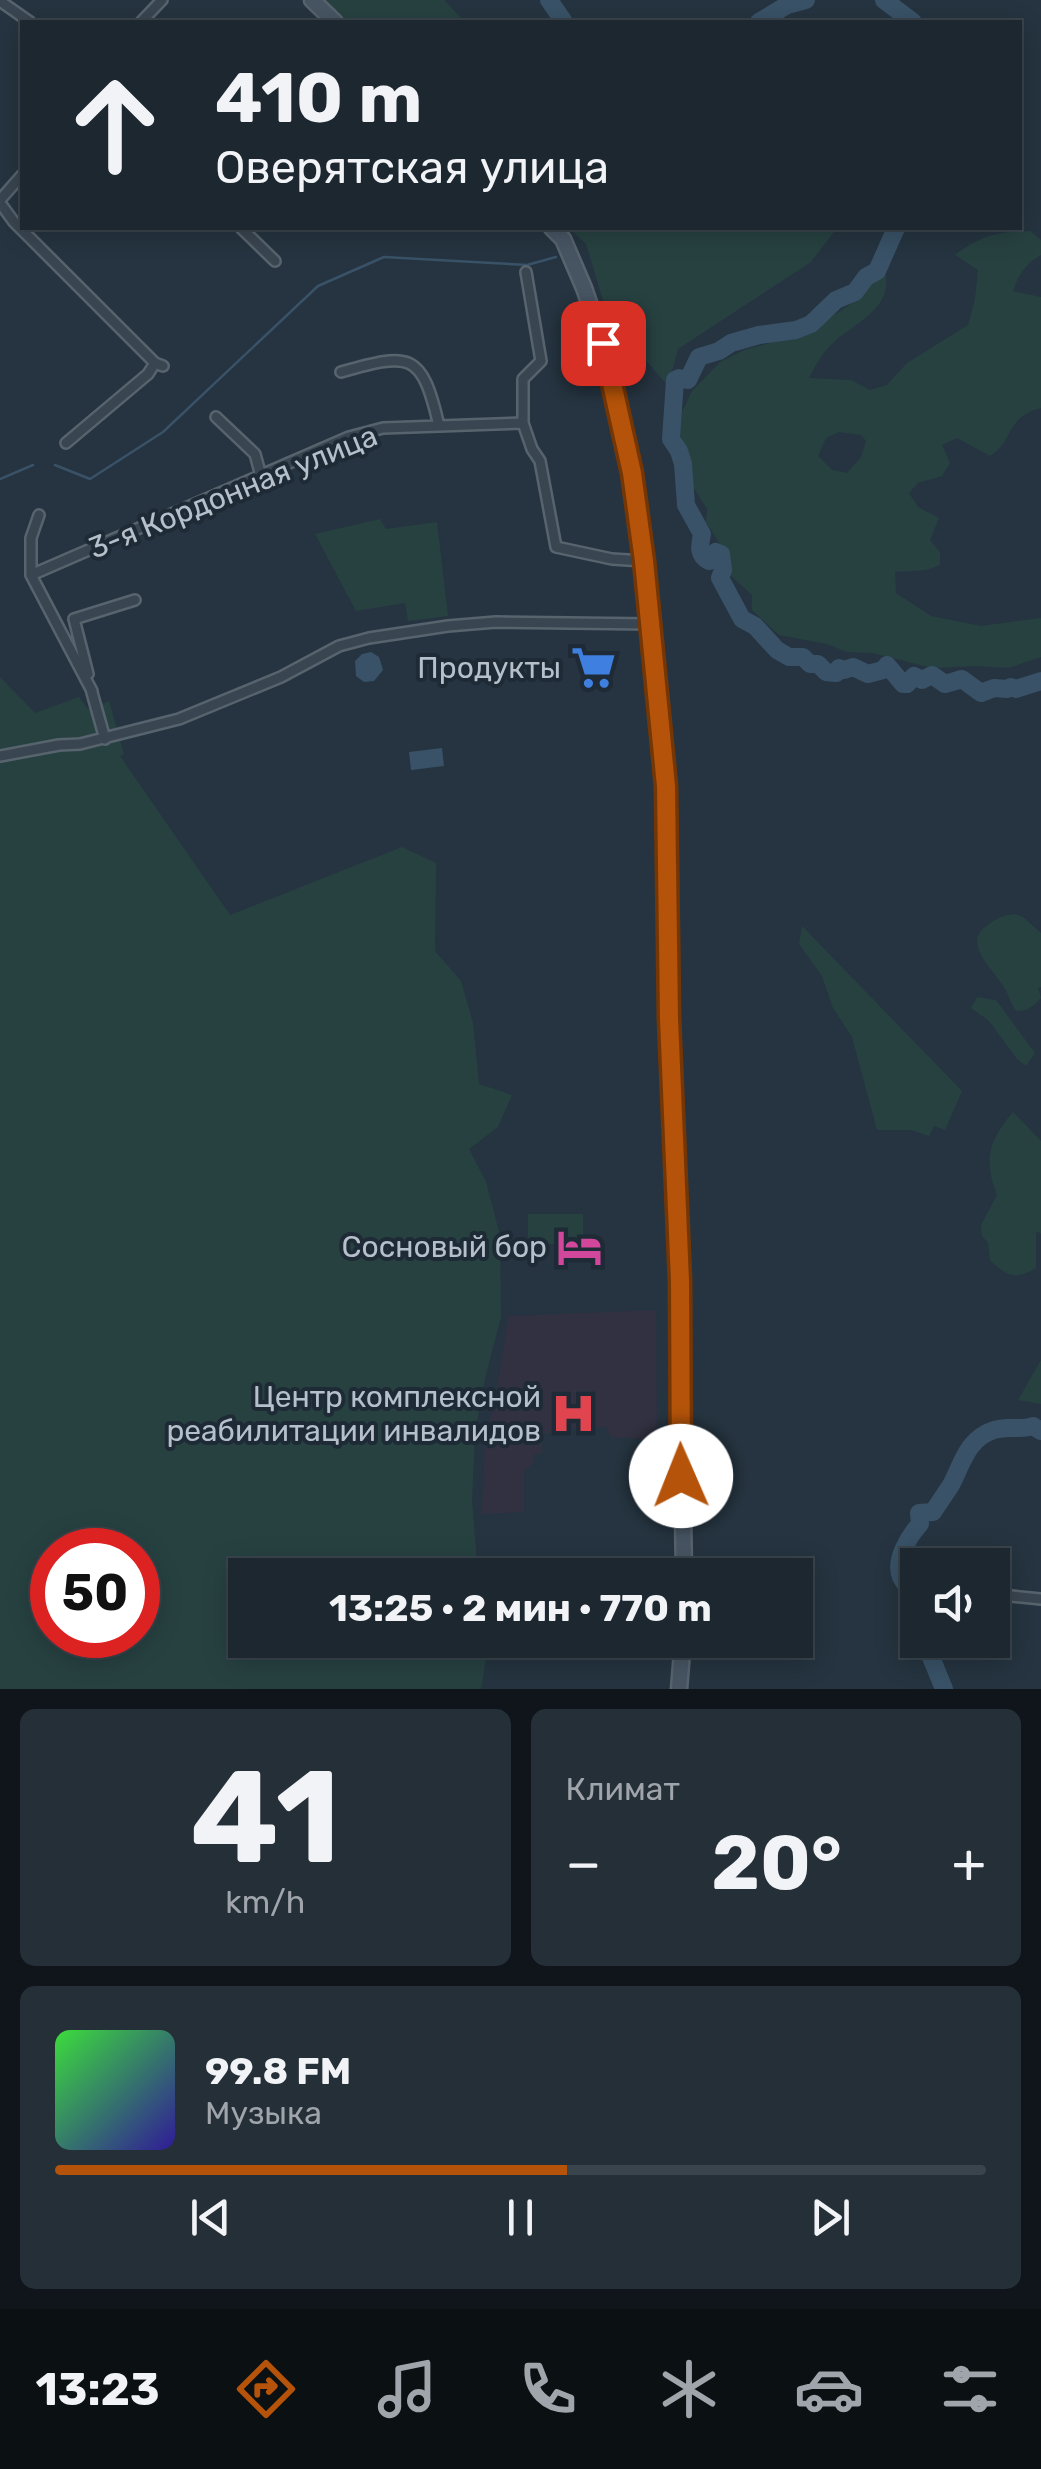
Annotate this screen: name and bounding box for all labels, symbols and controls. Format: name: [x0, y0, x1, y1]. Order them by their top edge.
text: 410 m: [215, 57, 423, 140]
icon: ahead: [50, 60, 180, 190]
text: Оверятская улица: [215, 141, 609, 194]
pin: [561, 301, 646, 386]
icon: arrive: [576, 316, 631, 371]
street label: 3-я Кордонная улица: [83, 418, 383, 566]
supermarket icon: Пpoдукты: [570, 644, 618, 692]
place label: Пpoдукты: [417, 650, 561, 686]
hotel icon: Сосновый бор: [556, 1223, 604, 1271]
place label: Сосновый бор: [342, 1229, 547, 1265]
place label: Центр комплексной реабилитации инвалидов: [166, 1379, 541, 1449]
hospital icon: Центр комплексной реабилитации инвалидов: [550, 1390, 598, 1438]
position arrow: [629, 1424, 733, 1528]
speed limit sign: 50: [30, 1528, 160, 1658]
map controls: [900, 1548, 1010, 1658]
button: sound: [900, 1548, 1010, 1658]
text: 13:25 · 2 мин · 770 m: [329, 1585, 712, 1631]
text: 41: [190, 1740, 340, 1895]
text: Климат: [566, 1770, 680, 1808]
text: 20°: [711, 1819, 842, 1908]
text: −: [566, 1831, 601, 1896]
text: +: [952, 1831, 986, 1896]
text: km/h: [225, 1883, 305, 1921]
text: 99.8 FM: [205, 2048, 351, 2094]
text: Музыка: [205, 2094, 322, 2132]
icon: previous: [183, 2190, 238, 2245]
icon: pause: [493, 2190, 548, 2245]
icon: next: [803, 2190, 858, 2245]
icon: directions: [231, 2354, 301, 2424]
icon: music: [372, 2354, 442, 2424]
icon: phone: [513, 2354, 583, 2424]
icon: climate: [654, 2354, 724, 2424]
icon: car: [794, 2354, 864, 2424]
icon: filters: [935, 2354, 1005, 2424]
text: 13:23: [35, 2363, 160, 2416]

